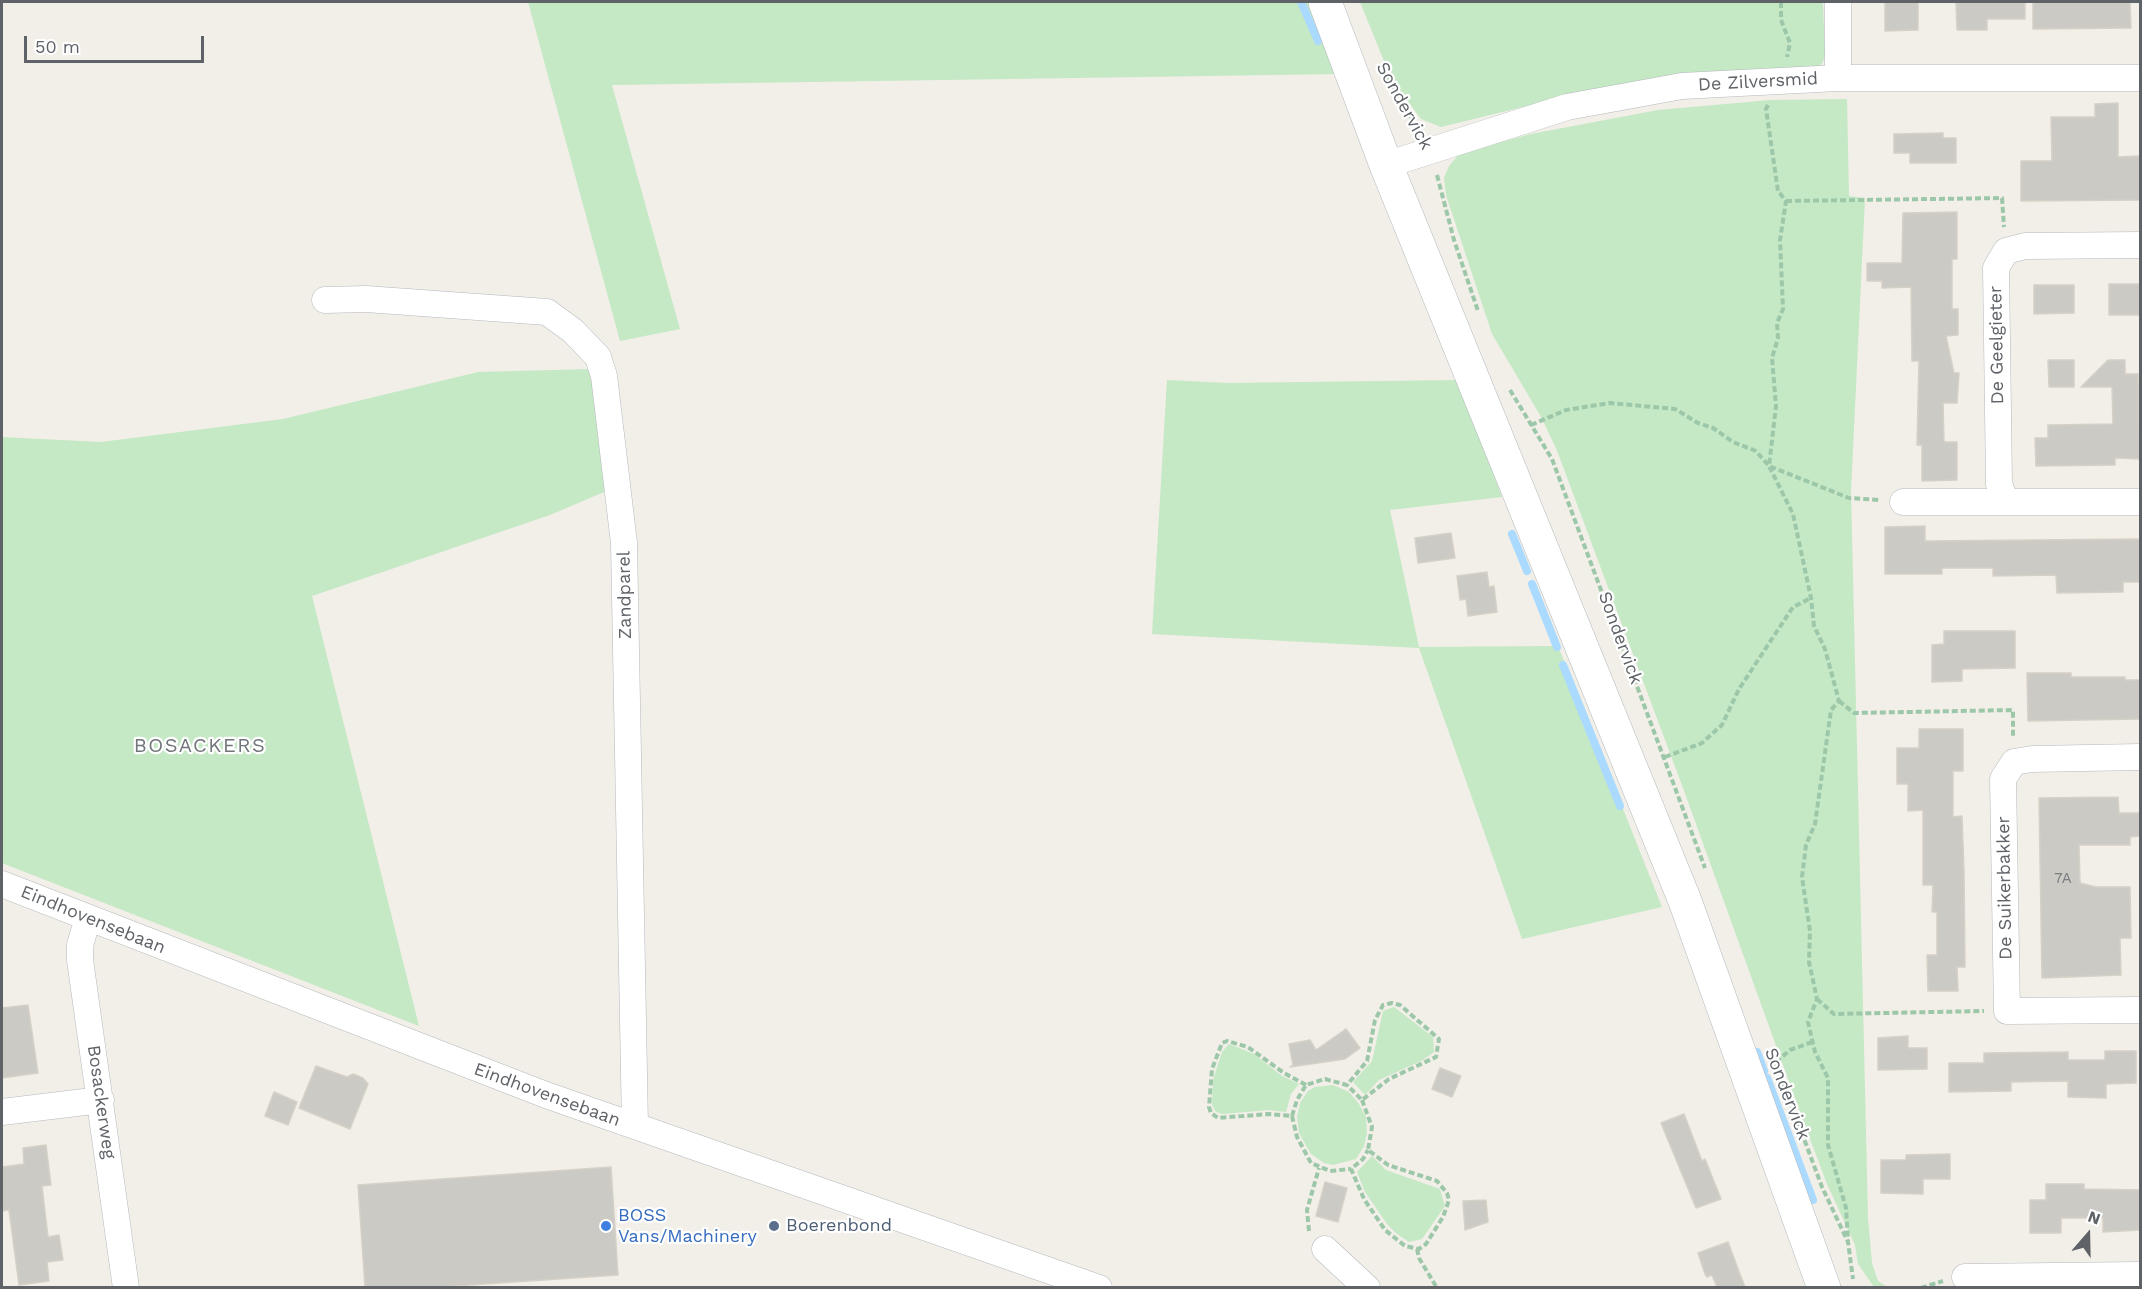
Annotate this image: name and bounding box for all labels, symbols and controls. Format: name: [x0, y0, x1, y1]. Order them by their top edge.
scale bar: [27, 24, 207, 62]
text: 50 m: [35, 36, 80, 57]
street label: Sondervick: [1371, 58, 1437, 154]
street label: De Zilversmid: [1697, 68, 1819, 96]
street label: De Geelgieter: [1985, 286, 2009, 404]
street label: Zandparel: [613, 551, 637, 639]
street label: Sondervick: [1593, 589, 1647, 687]
district label: BOSACKERS: [134, 734, 266, 758]
street label: De Suikerbakker: [1993, 816, 2017, 960]
house number: 7A: [2054, 870, 2072, 888]
street label: Eindhovensebaan: [17, 881, 169, 959]
street label: Bosackerweg: [82, 1044, 120, 1160]
street label: Sondervick: [1760, 1045, 1814, 1143]
street label: Eindhovensebaan: [471, 1058, 623, 1132]
place label: BOSS Vans/Machinery: [618, 1205, 757, 1248]
north arrow: [2058, 1205, 2118, 1265]
text: N: [2085, 1207, 2103, 1229]
place label: Boerenbond: [786, 1215, 892, 1237]
marker: BOSS Vans/Machinery: [599, 1219, 613, 1233]
marker: Boerenbond: [767, 1219, 781, 1233]

